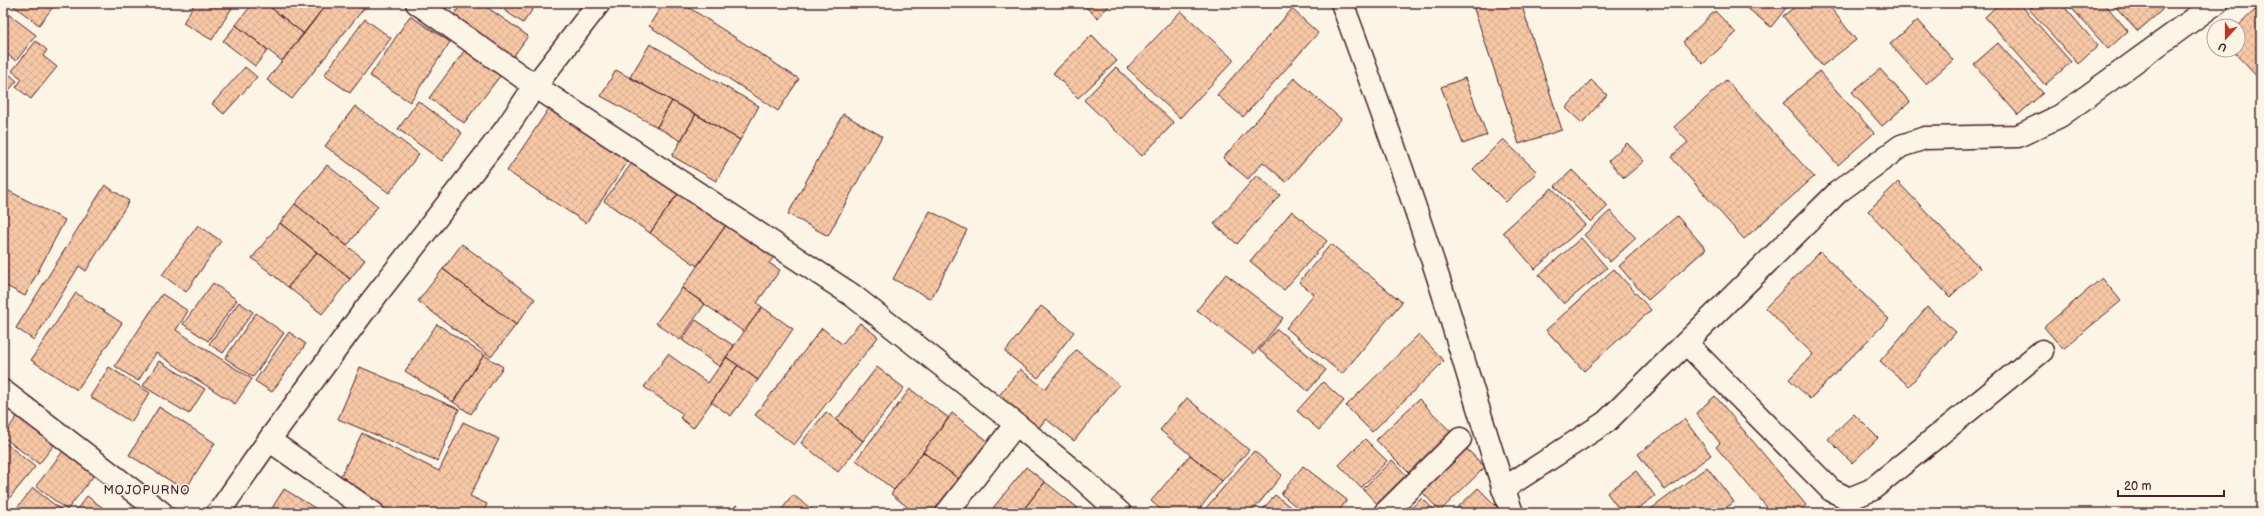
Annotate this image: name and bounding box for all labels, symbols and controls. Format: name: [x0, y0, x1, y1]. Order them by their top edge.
north arrow: [2206, 18, 2246, 58]
text: U: [2216, 39, 2229, 54]
scale bar: [2118, 472, 2224, 498]
text: 20 m: [2124, 479, 2151, 494]
district label: MOJOPURNO: [103, 483, 191, 498]

